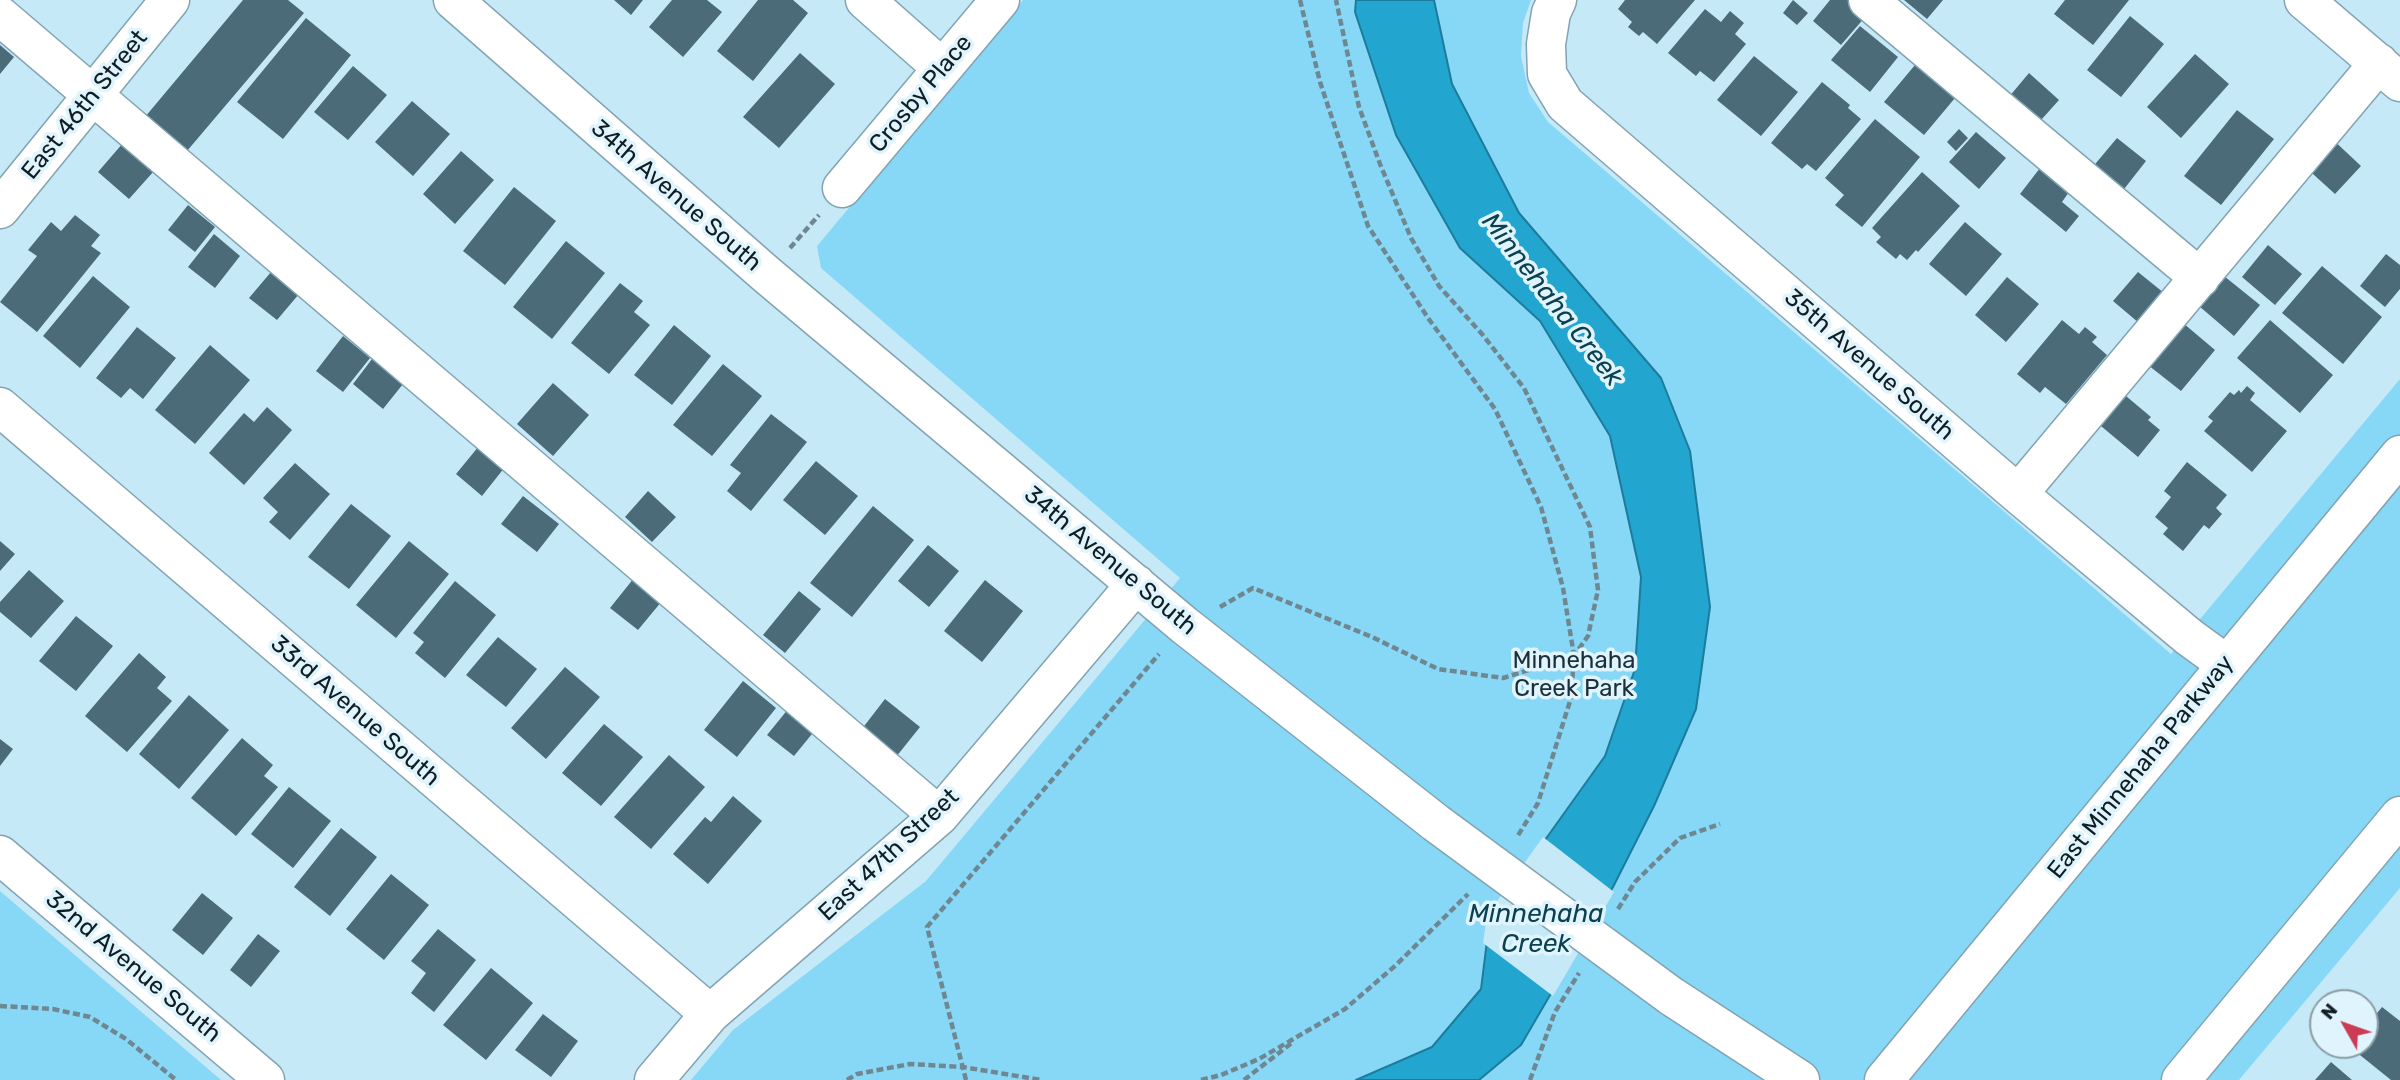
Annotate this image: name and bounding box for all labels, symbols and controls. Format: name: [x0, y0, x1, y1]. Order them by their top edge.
street label: East 46th Street: [16, 24, 154, 186]
street label: Crosby Place: [863, 29, 979, 159]
street label: 34th Avenue South: [585, 114, 767, 278]
water label: Minnehaha Creek: [1475, 207, 1629, 393]
street label: 35th Avenue South: [1778, 283, 1960, 447]
street label: 34th Avenue South: [1018, 480, 1202, 642]
street label: 33rd Avenue South: [264, 630, 446, 792]
park label: Minnehaha Creek Park: [1512, 647, 1636, 703]
street label: East Minnehaha Parkway: [2042, 649, 2240, 885]
street label: East 47th Street: [813, 783, 965, 927]
street label: 32nd Avenue South: [39, 885, 227, 1049]
water label: Minnehaha Creek: [1468, 898, 1604, 960]
north arrow: [2309, 989, 2379, 1059]
text: N: [2316, 999, 2342, 1024]

